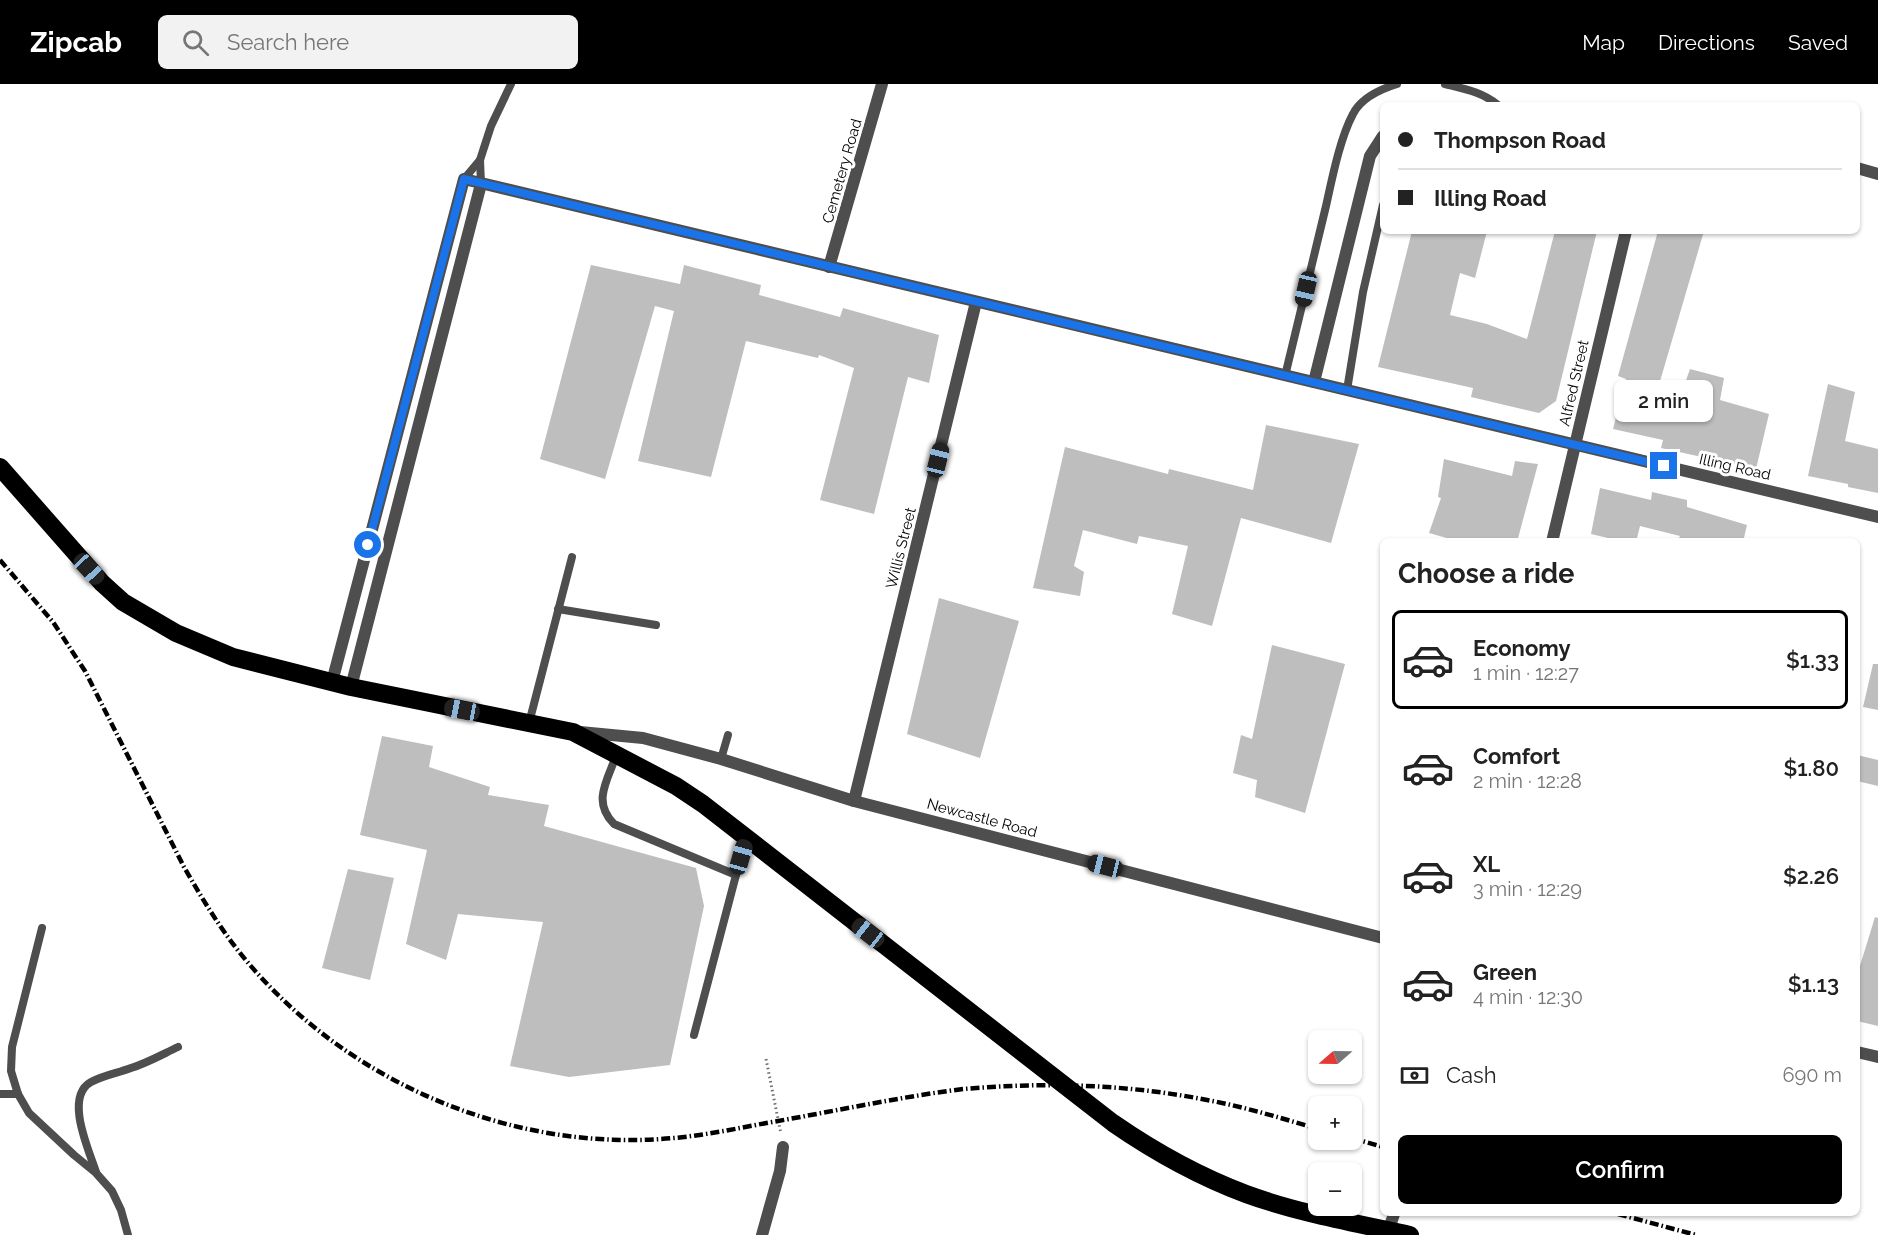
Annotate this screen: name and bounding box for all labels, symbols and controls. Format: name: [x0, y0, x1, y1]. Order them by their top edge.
search box: [158, 15, 578, 69]
text: Zipcab: [30, 26, 122, 59]
icon: search: [179, 26, 212, 59]
text: Search here: [227, 29, 349, 55]
text: Map: [1582, 30, 1625, 55]
text: Directions: [1658, 30, 1755, 55]
text: Saved: [1788, 30, 1848, 55]
street label: Cemetery Road: [818, 117, 866, 225]
text: Thompson Road: [1434, 127, 1606, 153]
text: Illing Road: [1434, 185, 1547, 211]
car: [1293, 269, 1319, 309]
street label: Alfred Street: [1555, 338, 1593, 428]
callout: 2 min: [1614, 379, 1714, 421]
text: 2 min: [1638, 389, 1689, 413]
car: [925, 440, 951, 480]
street label: Illing Road: [1697, 450, 1773, 484]
route end: [1650, 452, 1677, 479]
street label: Willis Street: [882, 506, 920, 590]
route start: [354, 531, 381, 558]
car: [70, 550, 108, 588]
text: Choose a ride: [1398, 558, 1574, 589]
icon: car: [1401, 633, 1455, 687]
text: Economy: [1473, 635, 1571, 661]
text: $1.33: [1786, 647, 1839, 673]
text: 1 min · 12:27: [1473, 661, 1579, 685]
car: [443, 698, 481, 722]
icon: car: [1401, 741, 1455, 795]
text: Comfort: [1473, 743, 1560, 769]
text: $1.80: [1783, 755, 1839, 781]
text: 2 min · 12:28: [1473, 769, 1582, 793]
street label: Newcastle Road: [925, 795, 1039, 841]
car: [727, 837, 755, 877]
icon: car: [1401, 849, 1455, 903]
text: XL: [1473, 851, 1500, 877]
car: [1085, 853, 1125, 879]
text: $2.26: [1783, 863, 1839, 889]
text: 3 min · 12:29: [1473, 877, 1582, 901]
car: [848, 915, 888, 951]
icon: car: [1401, 957, 1455, 1011]
text: Green: [1473, 959, 1537, 985]
text: $1.13: [1788, 971, 1839, 997]
text: 4 min · 12:30: [1473, 985, 1583, 1009]
north arrow: [1308, 1030, 1362, 1084]
map controls: [1308, 1030, 1362, 1216]
icon: cash: [1398, 1059, 1431, 1092]
text: Cash: [1446, 1062, 1497, 1088]
text: 690 m: [1783, 1063, 1842, 1087]
button: +: [1308, 1096, 1362, 1150]
button: Confirm: [1398, 1135, 1842, 1204]
button: −: [1308, 1162, 1362, 1216]

